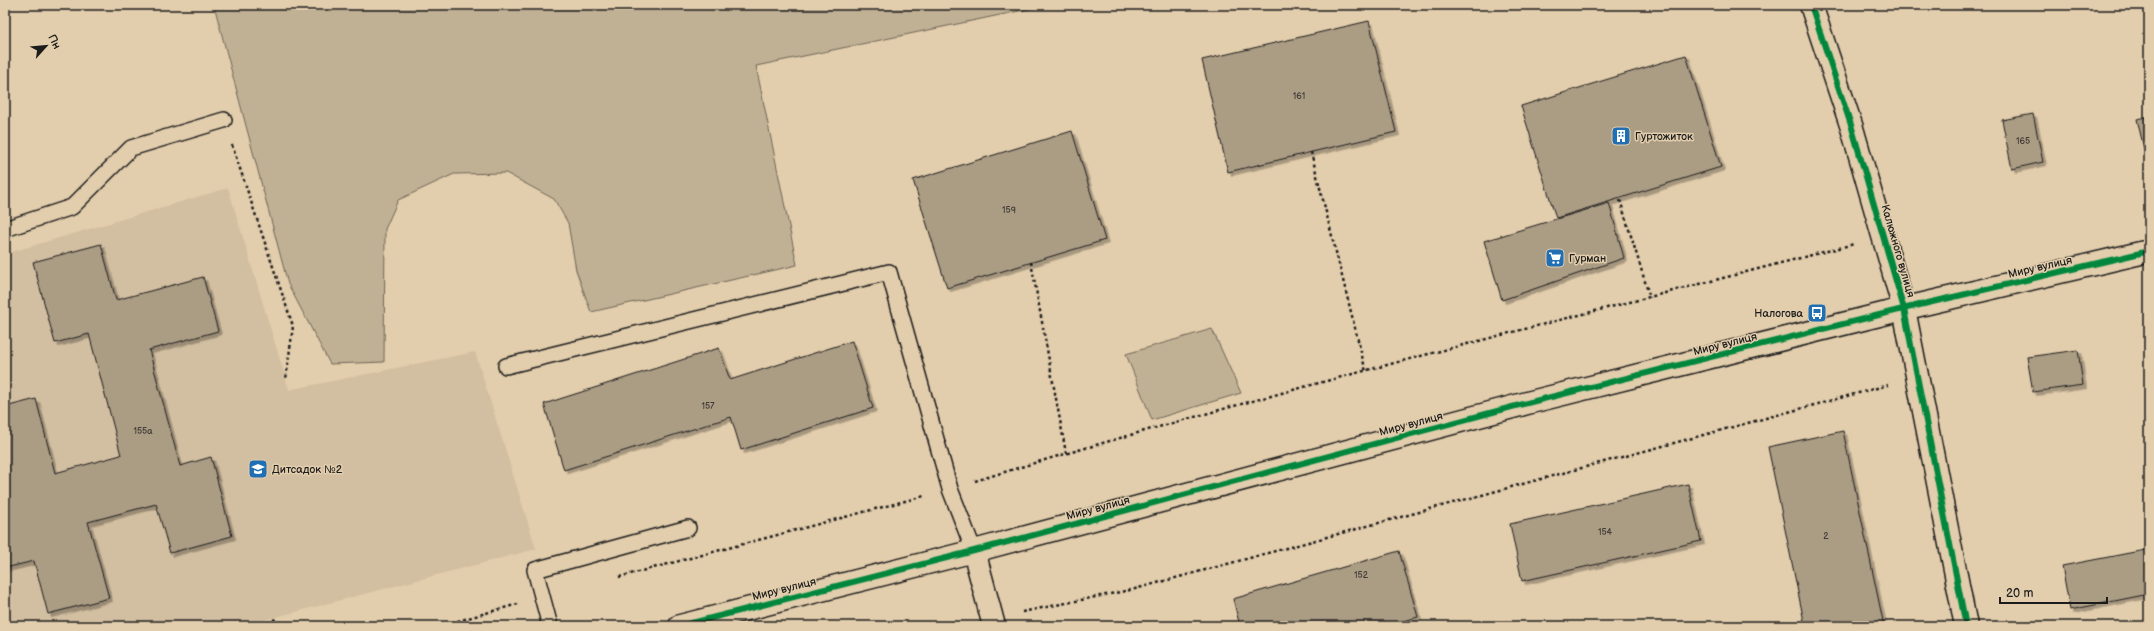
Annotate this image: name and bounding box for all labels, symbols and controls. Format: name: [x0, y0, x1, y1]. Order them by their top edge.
north arrow: [26, 26, 66, 66]
text: Пн: [45, 32, 64, 51]
house number: 161: [1293, 91, 1305, 102]
building icon: Гуртожиток: [1610, 125, 1632, 147]
place label: Гуртожиток: [1635, 130, 1693, 143]
house number: 165: [2016, 136, 2030, 147]
street label: Калюжного вулиця: [1879, 203, 1917, 299]
house number: 159: [1002, 205, 1016, 216]
supermarket icon: Гурман: [1544, 247, 1566, 269]
place label: Гурман: [1569, 252, 1606, 265]
street label: Миру вулиця: [2007, 253, 2073, 281]
bus stop icon: Налогова: [1806, 302, 1828, 324]
place label: Налогова: [1754, 307, 1803, 320]
street label: Миру вулиця: [1692, 330, 1758, 358]
house number: 157: [701, 401, 715, 412]
street label: Миру вулиця: [1378, 409, 1444, 439]
house number: 155а: [133, 426, 153, 437]
school or university icon: Дитсадок №2: [247, 458, 269, 480]
place label: Дитсадок №2: [272, 463, 343, 476]
street label: Миру вулиця: [1065, 493, 1131, 523]
house number: 154: [1598, 527, 1613, 538]
house number: 2: [1823, 531, 1829, 542]
house number: 152: [1354, 570, 1369, 581]
street label: Миру вулиця: [751, 575, 817, 603]
scale bar: [2000, 579, 2107, 605]
text: 20 m: [2006, 586, 2033, 601]

